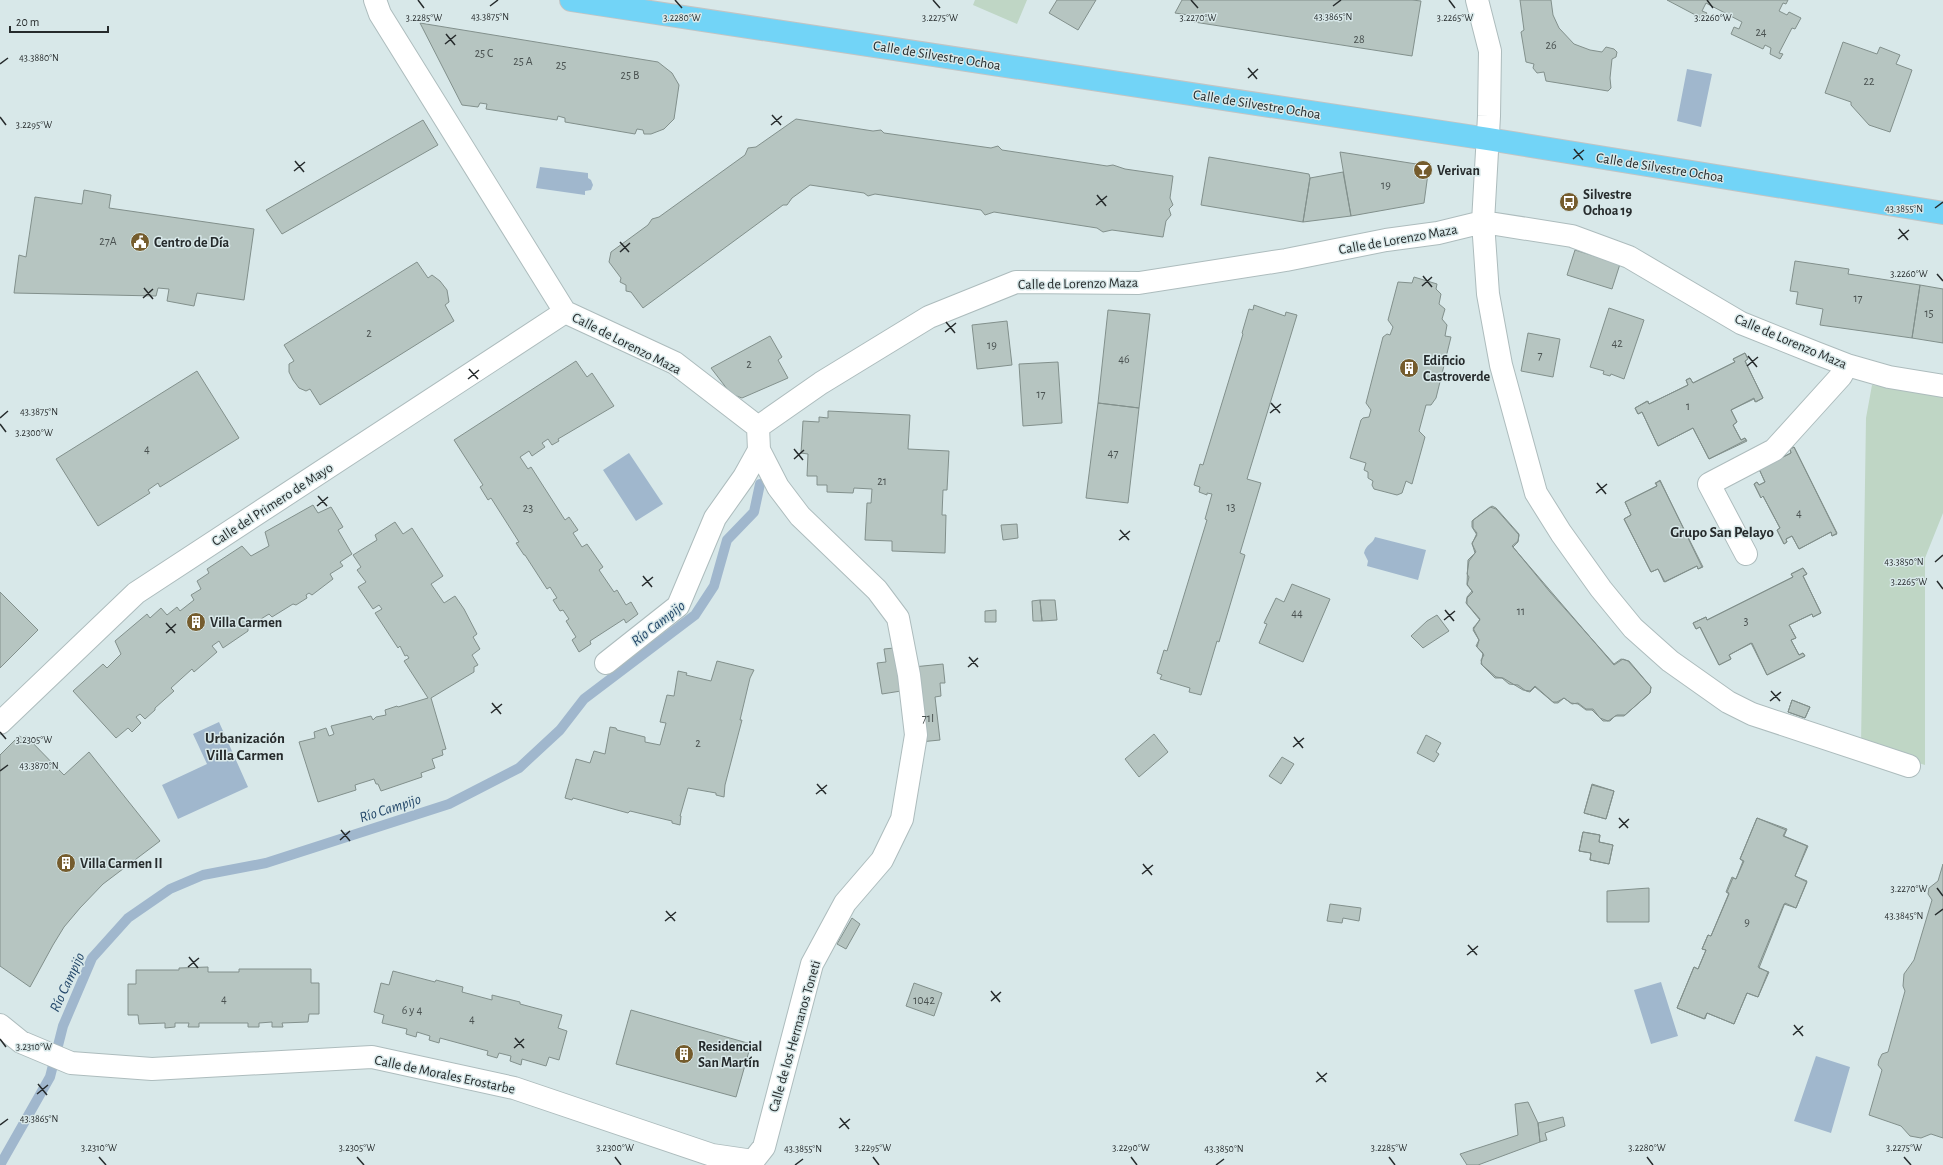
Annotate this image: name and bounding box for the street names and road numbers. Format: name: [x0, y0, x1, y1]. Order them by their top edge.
street label: Calle de Silvestre Ochoa: [872, 39, 1002, 73]
street label: Calle de Silvestre Ochoa: [1192, 88, 1322, 122]
street label: Calle de Silvestre Ochoa: [1595, 151, 1725, 185]
street label: Calle de Lorenzo Maza: [1338, 223, 1459, 257]
street label: Calle de Lorenzo Maza: [1018, 276, 1139, 292]
street label: Calle de Lorenzo Maza: [570, 310, 684, 378]
street label: Calle de Lorenzo Maza: [1732, 312, 1849, 372]
street label: Calle del Primero de Mayo: [210, 460, 336, 549]
street label: Calle de los Hermanos Toneti: [767, 959, 823, 1114]
street label: Calle de Morales Erostarbe: [373, 1053, 516, 1097]

